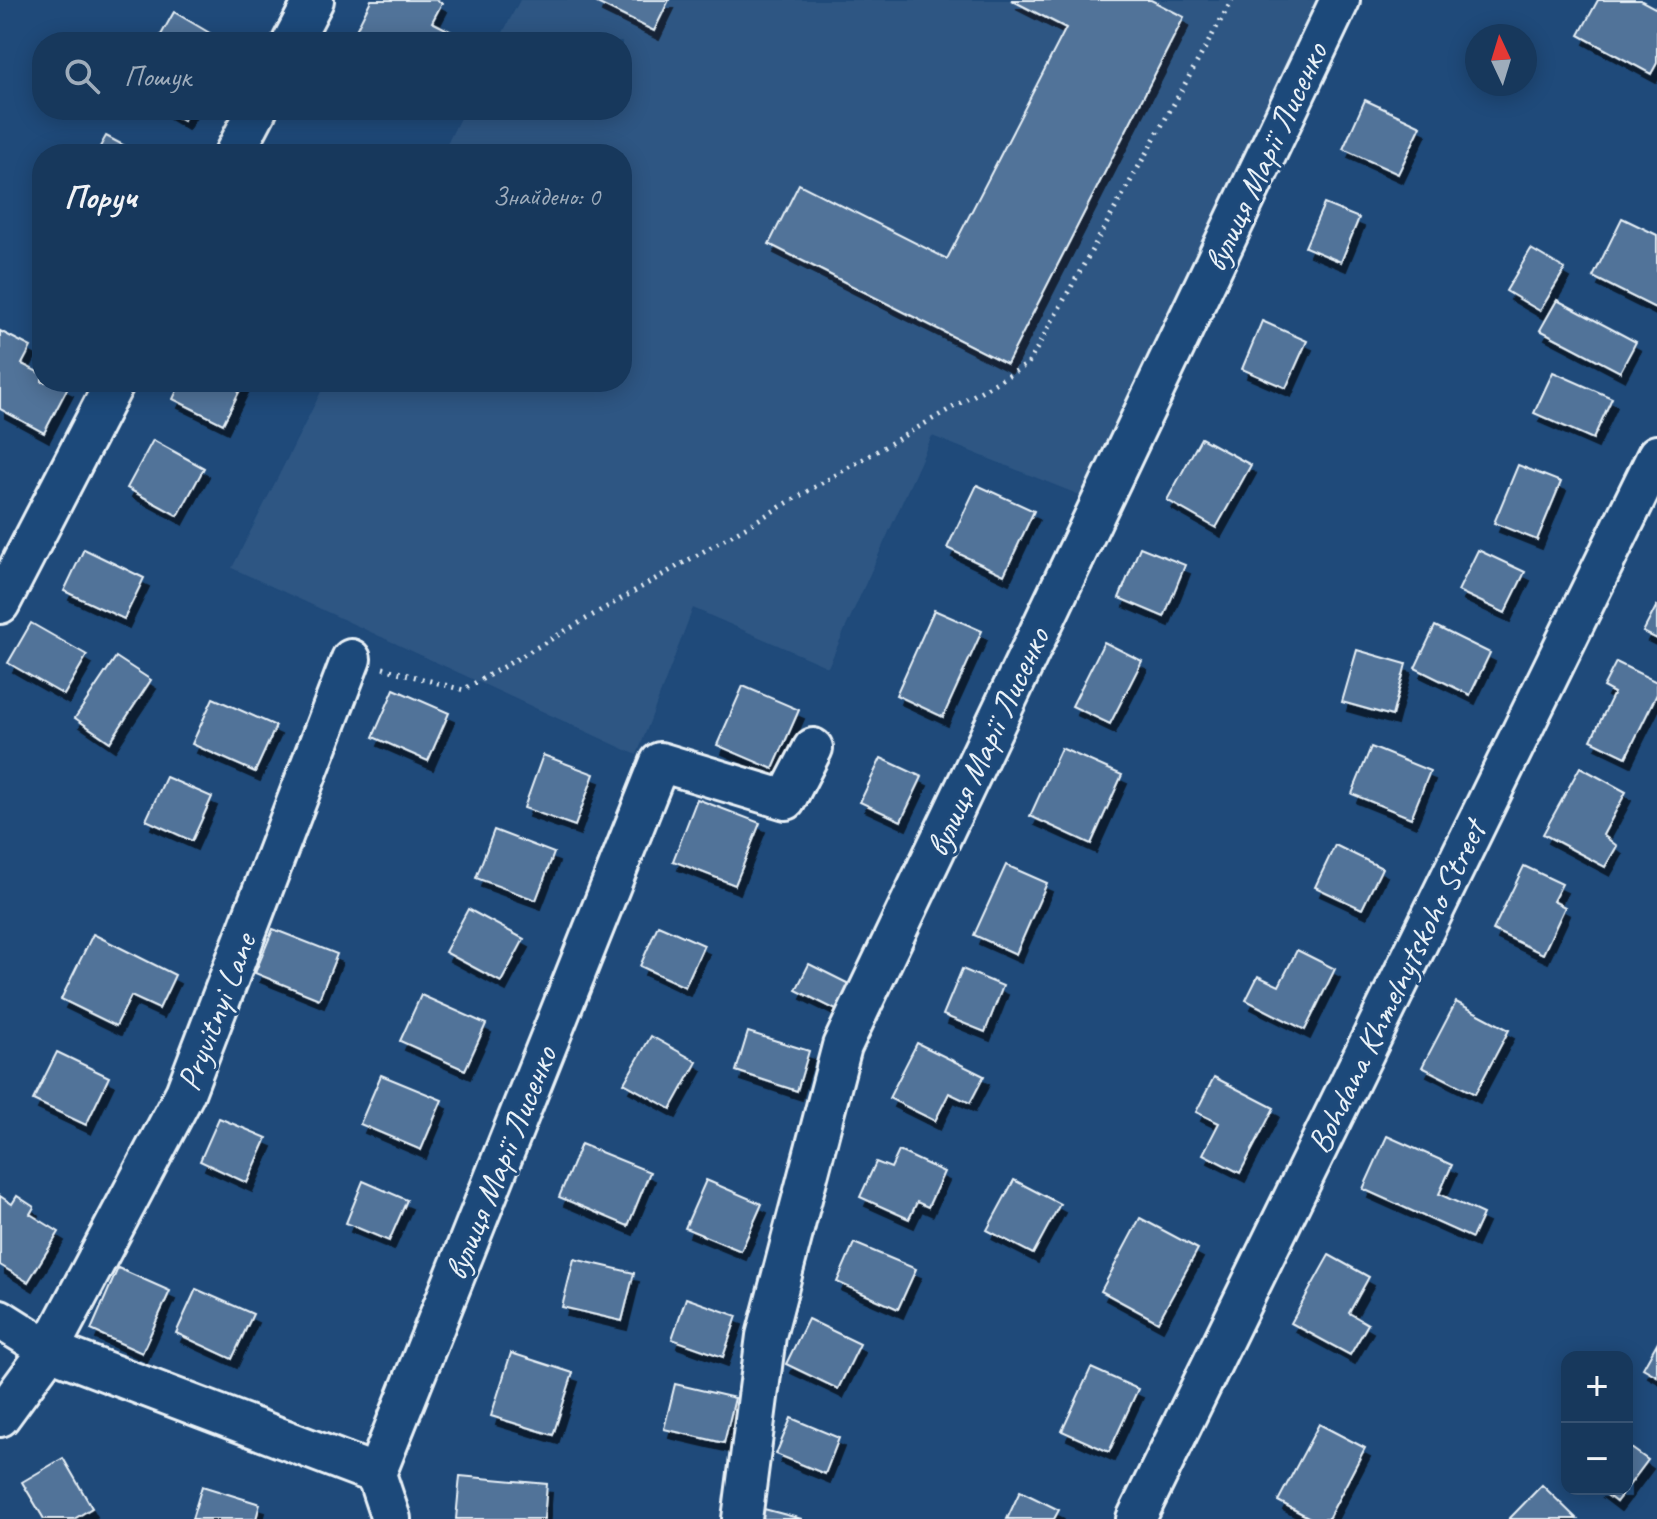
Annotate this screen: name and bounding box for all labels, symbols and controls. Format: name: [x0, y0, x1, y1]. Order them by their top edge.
north arrow: [1465, 24, 1537, 96]
search box: [32, 32, 632, 120]
street label: вулиця Марії Лисенко: [1193, 34, 1338, 278]
icon: search: [60, 54, 104, 98]
text: Пошук: [124, 57, 191, 95]
text: Поруч: [64, 175, 137, 218]
text: Знайдено: 0: [493, 180, 600, 213]
street label: вулиця Марії Лисенко: [915, 619, 1060, 863]
street label: Bohdana Khmelnytskoho Street: [1297, 810, 1497, 1160]
street label: Pryvitnyi Lane: [166, 925, 267, 1097]
street label: вулиця Марії Лисенко: [434, 1038, 567, 1286]
map controls: [1561, 1351, 1633, 1495]
button: +: [1561, 1351, 1633, 1423]
button: −: [1561, 1423, 1633, 1495]

